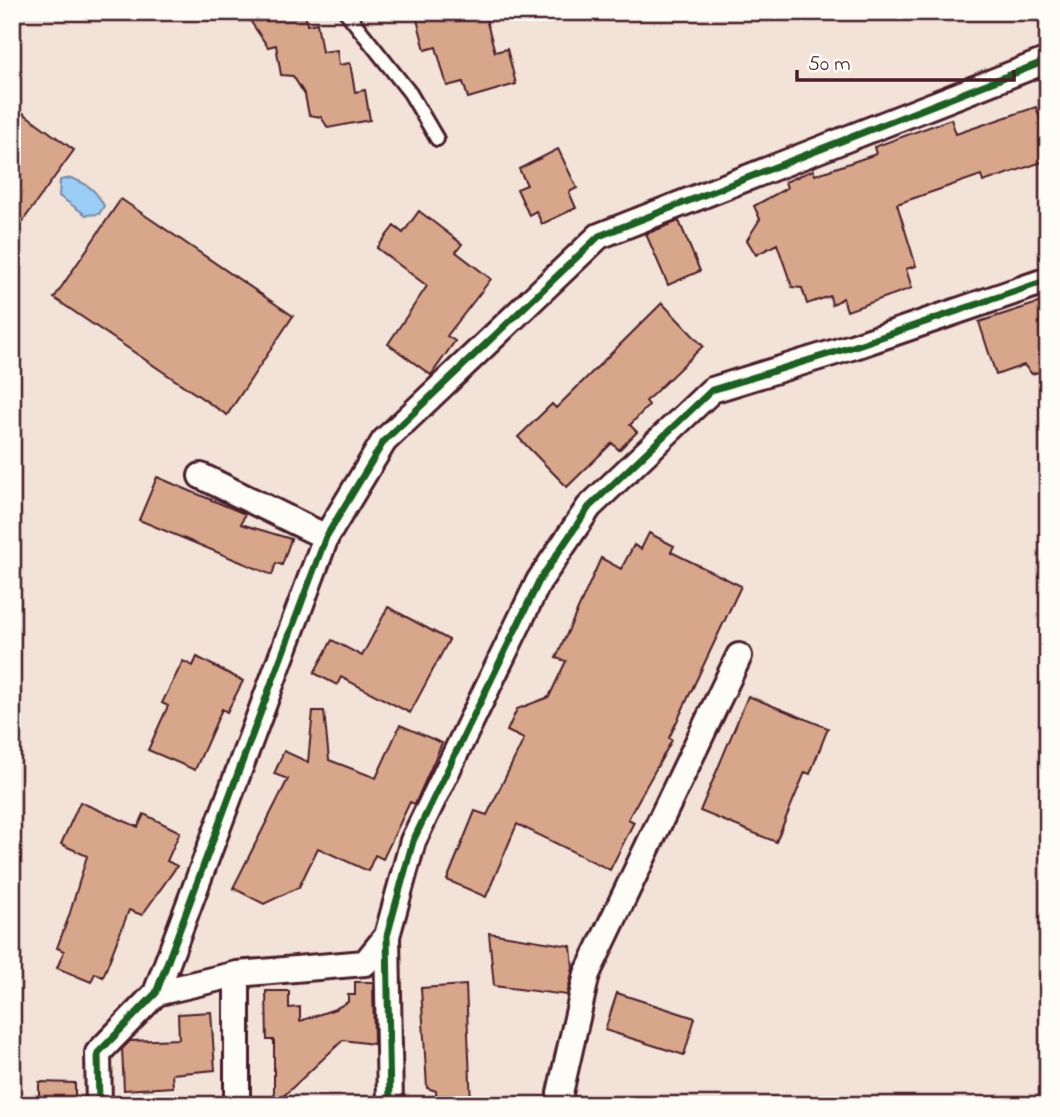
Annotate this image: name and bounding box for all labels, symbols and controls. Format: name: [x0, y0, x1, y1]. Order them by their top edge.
scale bar: [797, 38, 1014, 82]
text: 50 m: [808, 50, 851, 80]

